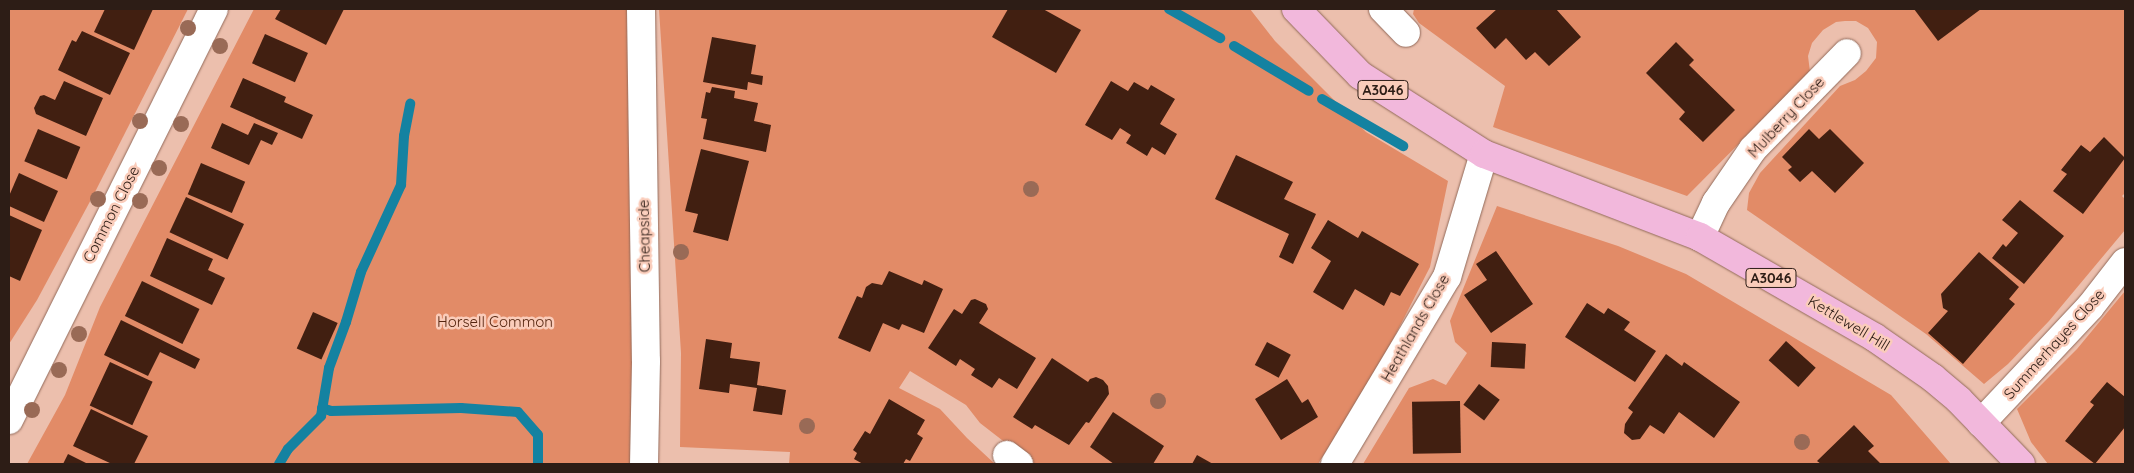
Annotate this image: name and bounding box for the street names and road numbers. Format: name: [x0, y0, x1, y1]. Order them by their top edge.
street label: Mulberry Close: [1744, 73, 1828, 161]
road number: A3046: [1357, 78, 1409, 102]
street label: Common Close: [79, 163, 143, 265]
street label: Cheapside: [634, 199, 654, 273]
road number: A3046: [1745, 266, 1797, 290]
street label: Heathlands Close: [1377, 271, 1453, 385]
street label: Summerhayes Close: [2000, 285, 2108, 403]
street label: Kettlewell Hill: [1805, 292, 1893, 354]

